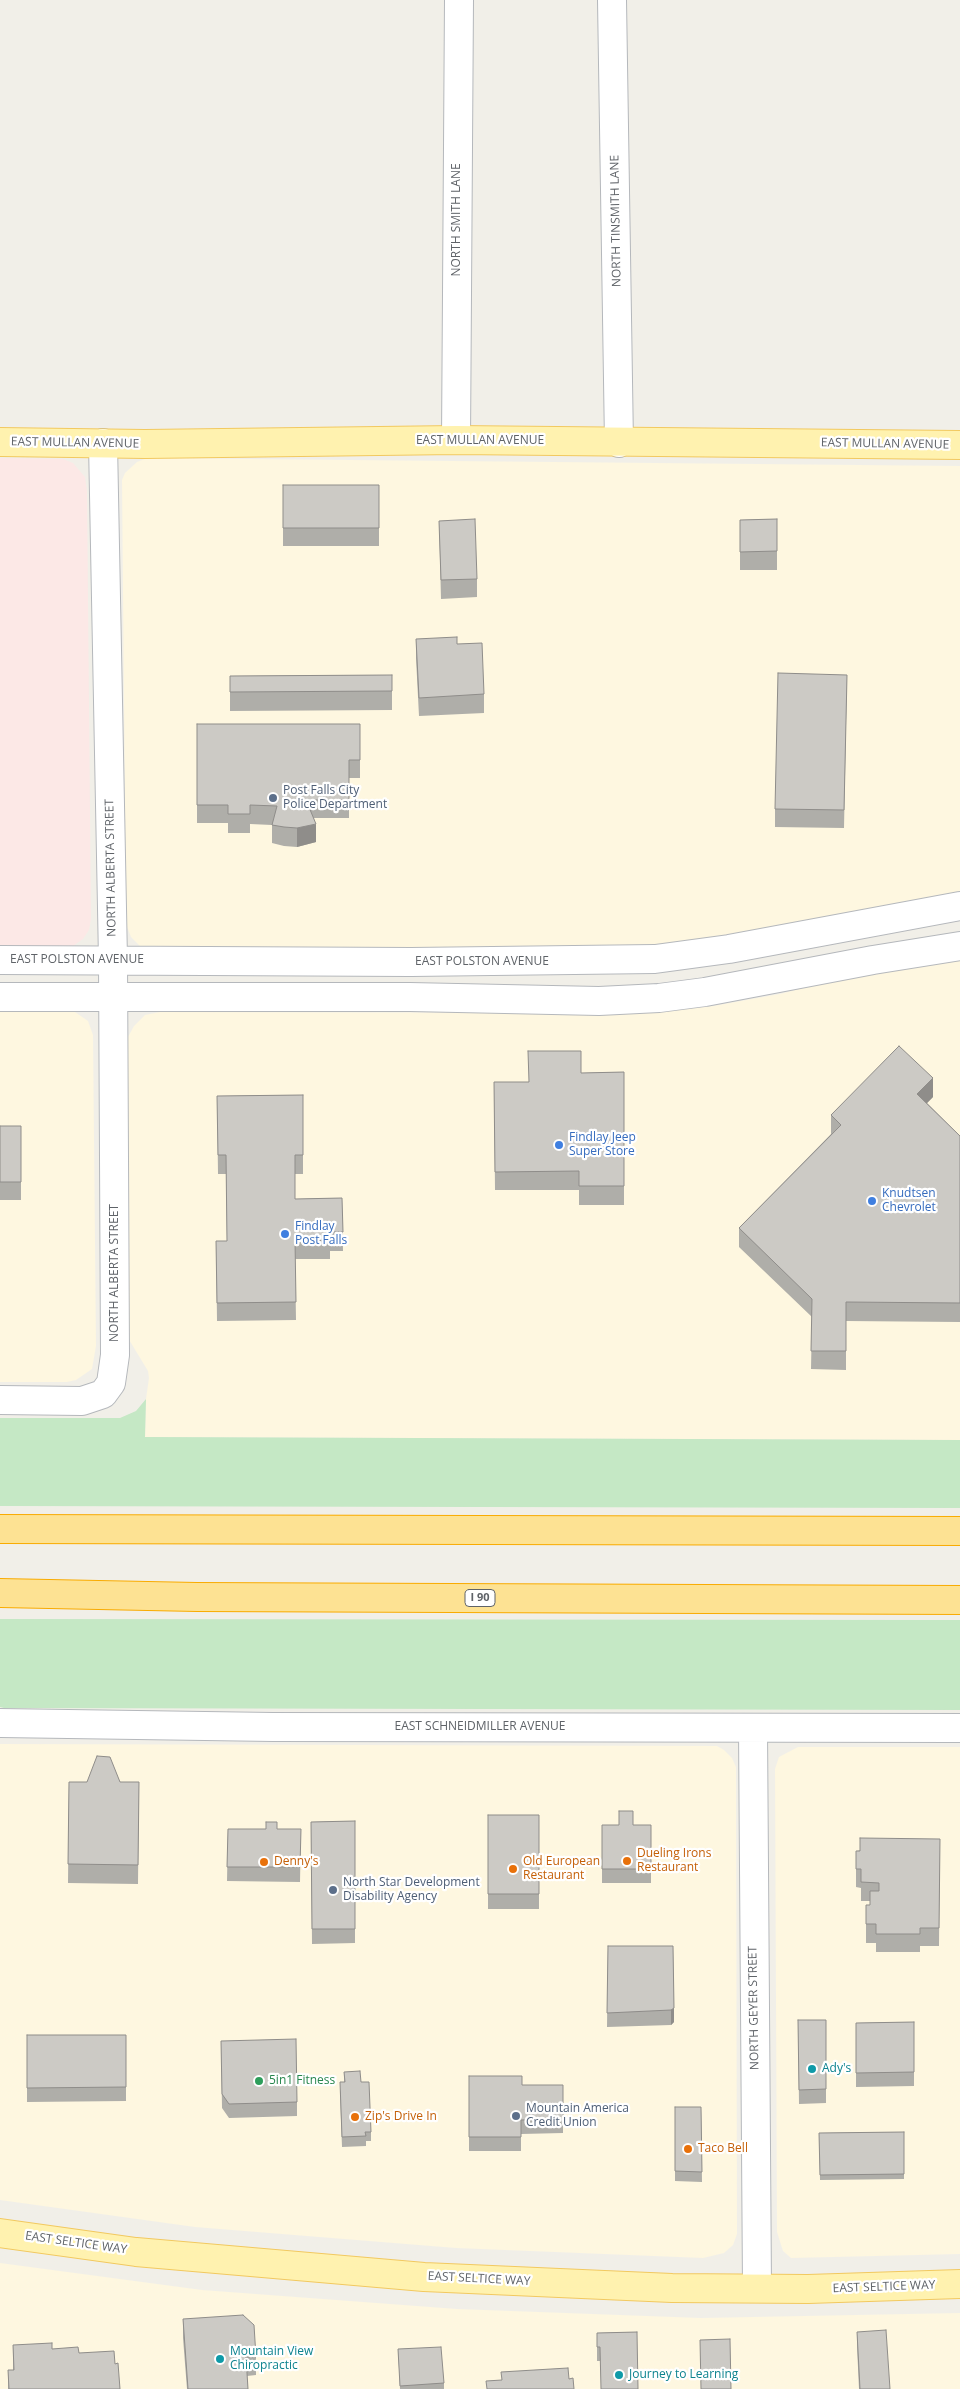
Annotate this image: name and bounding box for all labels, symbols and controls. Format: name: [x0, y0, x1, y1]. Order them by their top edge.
street label: NORTH TINSMITH LANE: [608, 155, 624, 287]
street label: NORTH SMITH LANE: [450, 163, 464, 277]
street label: EAST MULLAN AVENUE: [416, 434, 544, 448]
street label: EAST MULLAN AVENUE: [11, 435, 139, 451]
street label: EAST MULLAN AVENUE: [821, 436, 949, 452]
place label: Post Falls City Police Department: [283, 784, 387, 812]
marker: Post Falls City Police Department: [267, 792, 279, 804]
street label: NORTH ALBERTA STREET: [103, 799, 119, 937]
street label: EAST POLSTON AVENUE: [10, 953, 144, 967]
street label: EAST POLSTON AVENUE: [415, 955, 549, 969]
place label: Findlay Jeep Super Store: [569, 1131, 636, 1159]
marker: Findlay Jeep Super Store: [553, 1139, 565, 1151]
place label: Knudtsen Chevrolet: [882, 1187, 936, 1215]
marker: Knudtsen Chevrolet: [866, 1195, 878, 1207]
street label: NORTH ALBERTA STREET: [108, 1204, 122, 1342]
place label: Findlay Post Falls: [295, 1220, 347, 1248]
marker: Findlay Post Falls: [279, 1228, 291, 1240]
road number: I 90: [465, 1590, 495, 1606]
street label: EAST SCHNEIDMILLER AVENUE: [394, 1720, 566, 1734]
place label: Dueling Irons Restaurant: [637, 1847, 711, 1875]
place label: Denny's: [274, 1855, 319, 1869]
place label: Old European Restaurant: [523, 1855, 600, 1883]
marker: Dueling Irons Restaurant: [621, 1855, 633, 1867]
marker: Denny's: [258, 1856, 270, 1868]
marker: Old European Restaurant: [507, 1863, 519, 1875]
place label: North Star Development Disability Agency: [343, 1876, 480, 1904]
marker: North Star Development Disability Agency: [327, 1884, 339, 1896]
street label: NORTH GEYER STREET: [746, 1946, 762, 2070]
place label: Ady's: [822, 2062, 851, 2076]
marker: Ady's: [806, 2063, 818, 2075]
place label: 5in1 Fitness: [269, 2074, 335, 2088]
marker: 5in1 Fitness: [253, 2075, 265, 2087]
place label: Mountain America Credit Union: [526, 2102, 629, 2130]
place label: Zip's Drive In: [365, 2110, 437, 2124]
marker: Mountain America Credit Union: [510, 2110, 522, 2122]
marker: Zip's Drive In: [349, 2111, 361, 2123]
place label: Taco Bell: [698, 2142, 748, 2156]
marker: Taco Bell: [682, 2143, 694, 2155]
street label: EAST SELTICE WAY: [24, 2229, 128, 2257]
street label: EAST SELTICE WAY: [427, 2269, 531, 2289]
street label: EAST SELTICE WAY: [832, 2278, 936, 2296]
place label: Mountain View Chiropractic: [230, 2345, 313, 2373]
marker: Mountain View Chiropractic: [214, 2353, 226, 2365]
place label: Journey to Learning: [629, 2368, 738, 2382]
marker: Journey to Learning: [613, 2369, 625, 2381]

